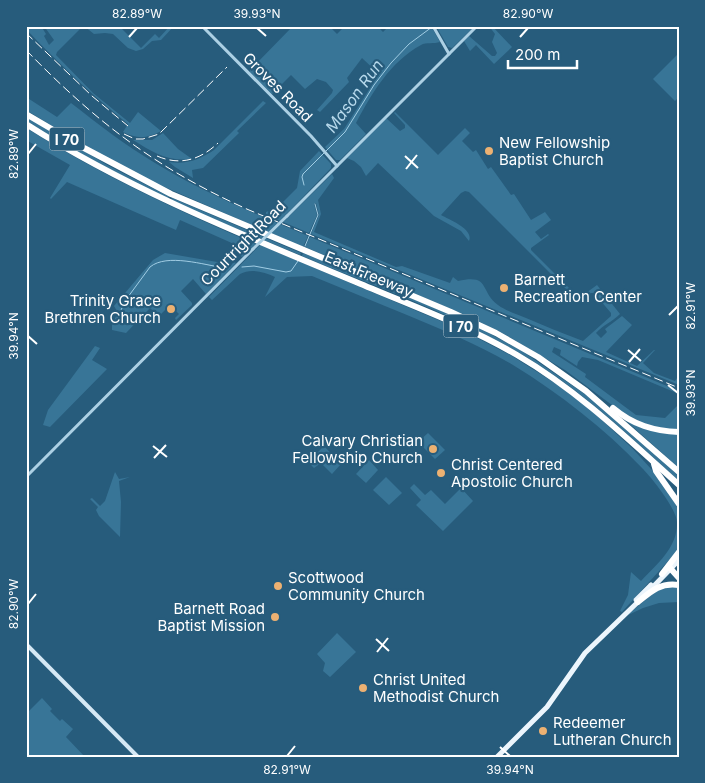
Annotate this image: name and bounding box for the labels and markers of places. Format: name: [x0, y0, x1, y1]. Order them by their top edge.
place label: New Fellowship Baptist Church: [499, 133, 610, 169]
marker: New Fellowship Baptist Church: [483, 145, 495, 157]
place label: Barnett Recreation Center: [514, 270, 642, 306]
marker: Barnett Recreation Center: [498, 282, 510, 294]
place label: Trinity Grace Brethren Church: [45, 291, 161, 327]
marker: Trinity Grace Brethren Church: [165, 303, 177, 315]
place label: Calvary Christian Fellowship Church: [292, 431, 423, 467]
marker: Calvary Christian Fellowship Church: [427, 443, 439, 455]
place label: Christ Centered Apostolic Church: [451, 455, 573, 491]
marker: Christ Centered Apostolic Church: [435, 467, 447, 479]
place label: Scottwood Community Church: [288, 568, 425, 604]
marker: Scottwood Community Church: [272, 580, 284, 592]
place label: Barnett Road Baptist Mission: [157, 599, 265, 635]
marker: Barnett Road Baptist Mission: [269, 611, 281, 623]
place label: Christ United Methodist Church: [373, 670, 499, 706]
marker: Christ United Methodist Church: [357, 682, 369, 694]
place label: Redeemer Lutheran Church: [553, 713, 672, 749]
marker: Redeemer Lutheran Church: [537, 725, 549, 737]

